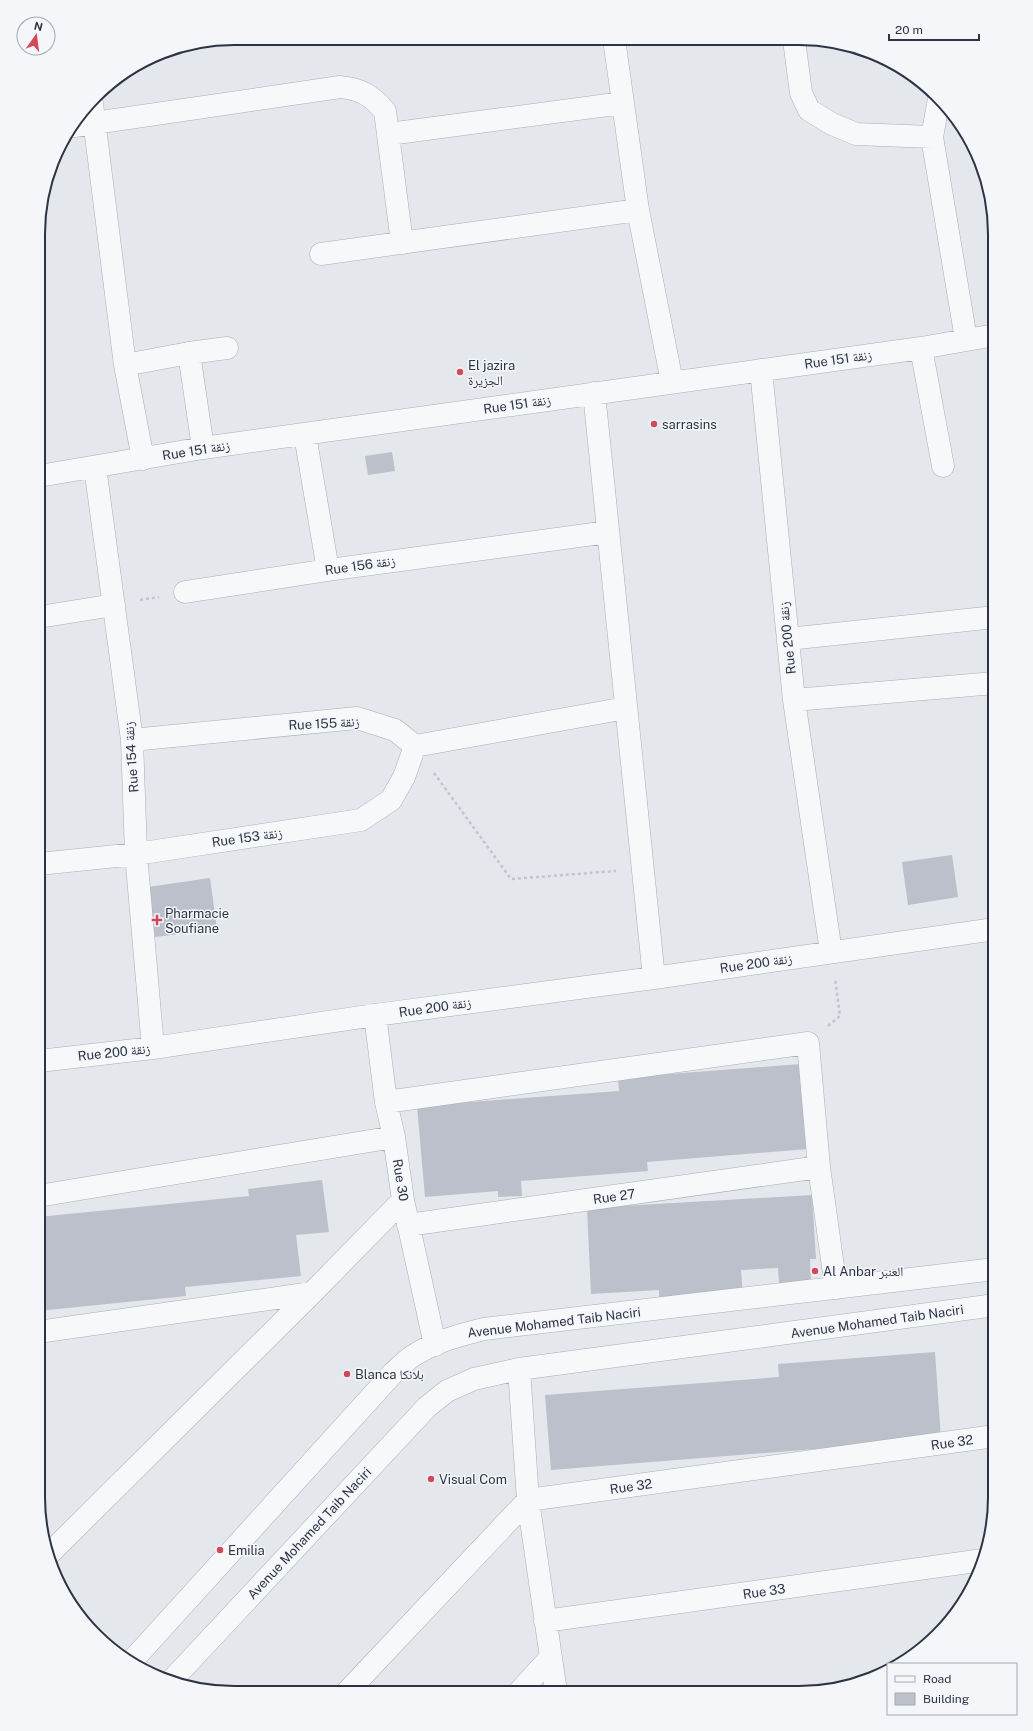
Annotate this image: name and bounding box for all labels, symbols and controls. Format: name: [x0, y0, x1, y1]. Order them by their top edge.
north arrow: [16, 16, 56, 56]
scale bar: [889, 16, 979, 42]
text: N: [33, 19, 44, 33]
text: 20 m: [895, 23, 923, 37]
street label: Rue 151 زنقة: [803, 347, 873, 373]
place label: El jazira الجزيرة: [468, 358, 515, 389]
marker: El jazira الجزيرة: [455, 367, 465, 377]
street label: Rue 151 زنقة: [482, 392, 552, 418]
place label: sarrasins: [662, 417, 717, 432]
marker: sarrasins: [649, 419, 659, 429]
street label: Rue 151 زنقة: [161, 438, 231, 464]
street label: Rue 156 زنقة: [324, 553, 396, 579]
street label: Rue 200 زنقة: [776, 601, 800, 675]
street label: Rue 155 زنقة: [288, 714, 360, 734]
street label: Rue 154 زنقة: [122, 721, 142, 793]
street label: Rue 153 زنقة: [211, 825, 283, 851]
place label: Pharmacie Soufiane: [165, 906, 229, 936]
marker: Pharmacie Soufiane: [152, 915, 162, 925]
street label: Rue 200 زنقة: [719, 951, 793, 977]
street label: Rue 200 زنقة: [398, 995, 472, 1021]
street label: Rue 200 زنقة: [77, 1041, 151, 1065]
street label: Rue 30: [390, 1158, 411, 1202]
street label: Rue 27: [592, 1186, 636, 1207]
place label: Al Anbar العنبر: [823, 1264, 903, 1280]
marker: Al Anbar العنبر: [810, 1266, 820, 1276]
street label: Avenue Mohamed Taib Naciri: [790, 1302, 965, 1341]
street label: Avenue Mohamed Taib Naciri: [467, 1304, 642, 1341]
place label: Blanca بلانكا: [355, 1367, 424, 1382]
marker: Blanca بلانكا: [342, 1369, 352, 1379]
street label: Rue 32: [930, 1432, 974, 1453]
street label: Avenue Mohamed Taib Naciri: [244, 1464, 374, 1602]
place label: Visual Com: [439, 1472, 507, 1487]
marker: Visual Com: [426, 1474, 436, 1484]
street label: Rue 32: [609, 1476, 653, 1497]
place label: Emilia: [228, 1543, 265, 1558]
marker: Emilia: [215, 1545, 225, 1555]
street label: Rue 33: [742, 1581, 786, 1602]
legend: [887, 1663, 1017, 1715]
text: Road: [923, 1672, 951, 1686]
text: Building: [923, 1692, 969, 1706]

